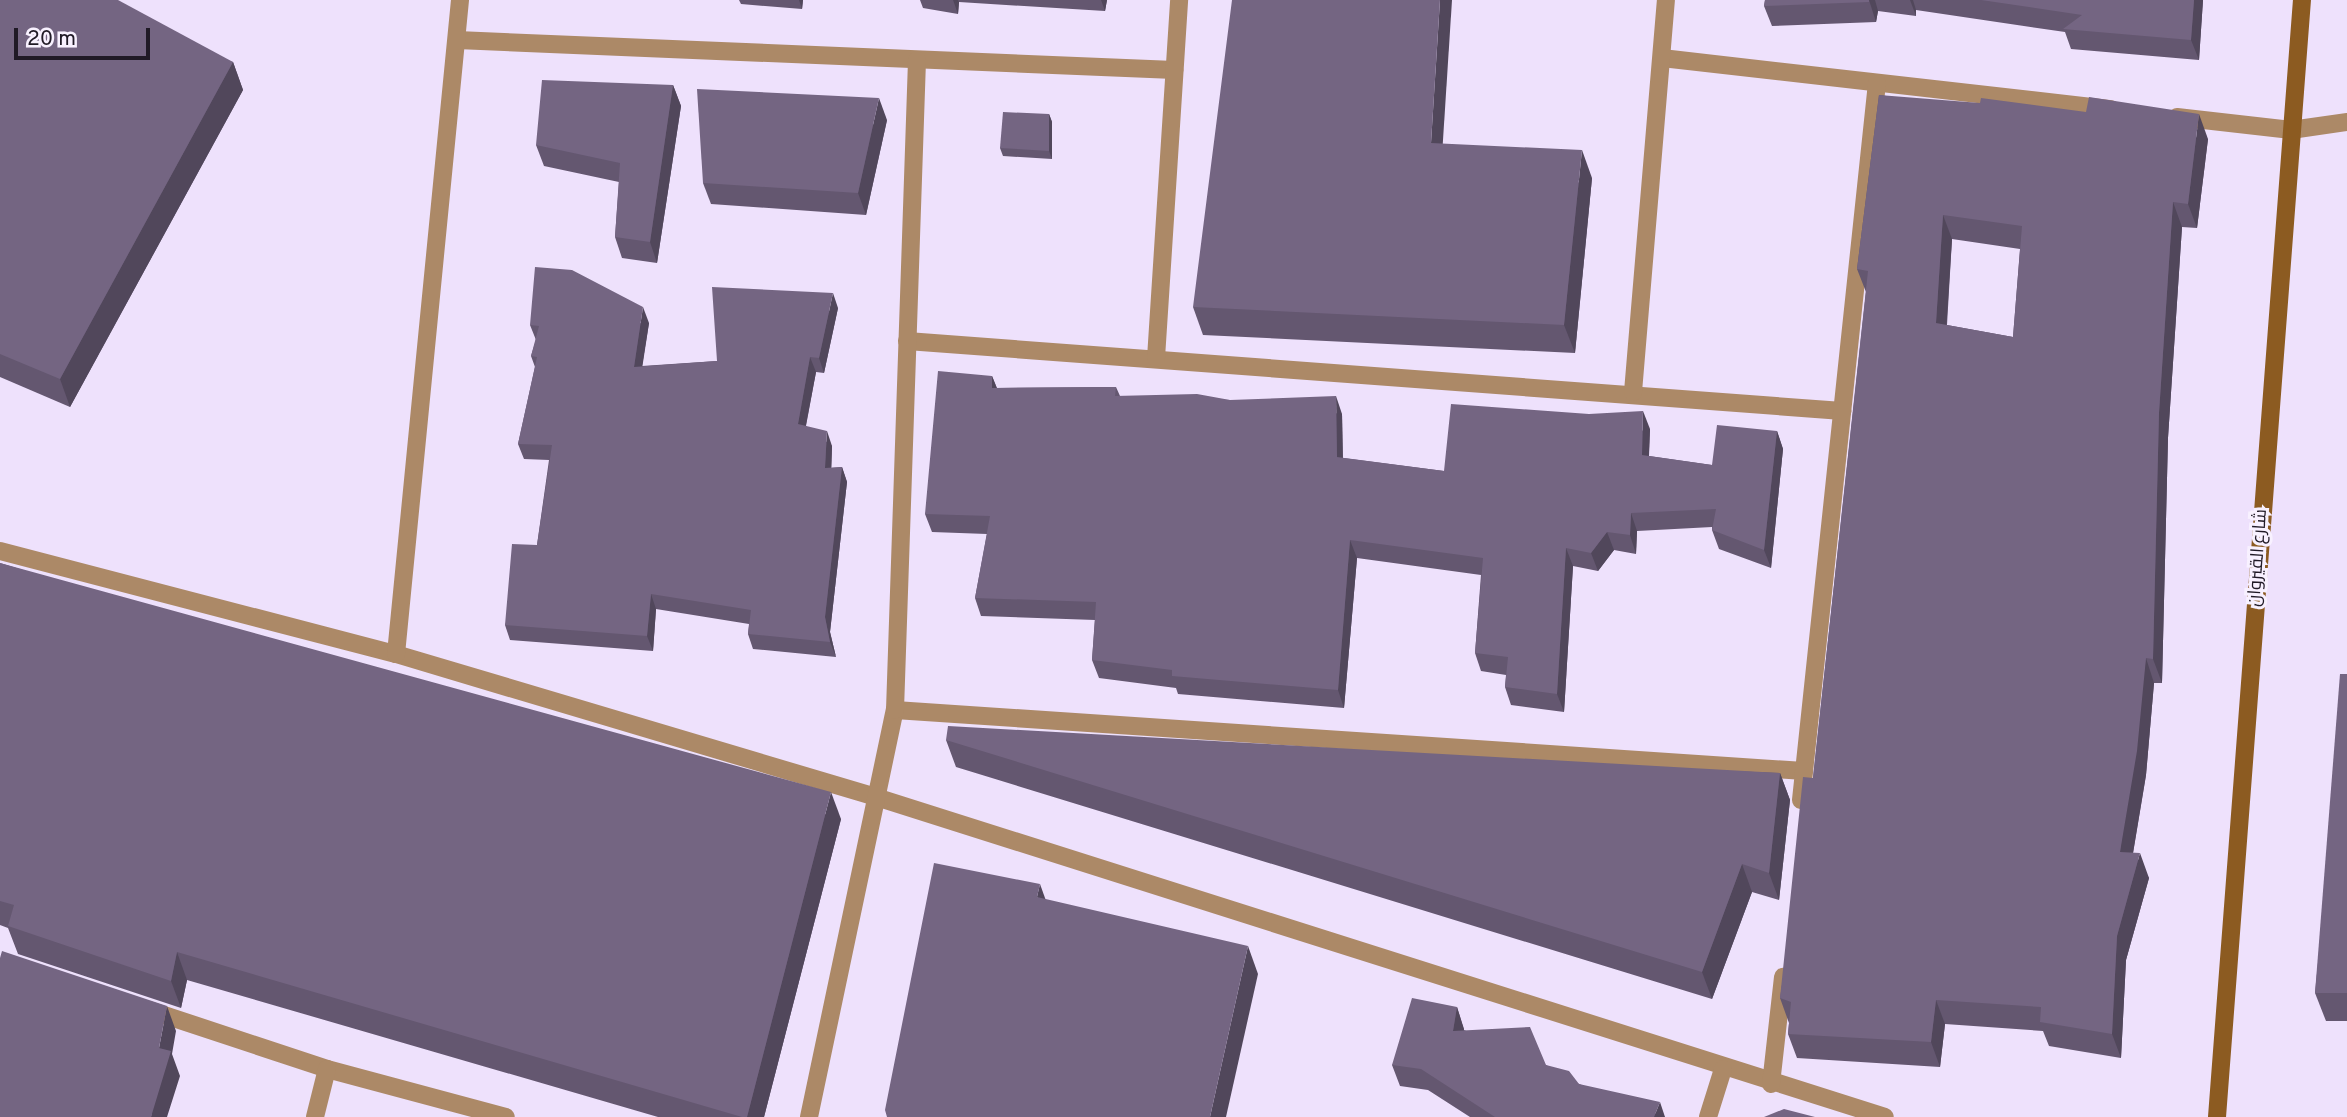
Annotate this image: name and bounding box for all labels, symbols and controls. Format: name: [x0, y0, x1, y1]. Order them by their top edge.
scale bar: [18, 14, 154, 58]
text: 20 m: [27, 26, 76, 53]
street label: شارع القيروان: [2245, 509, 2273, 607]

